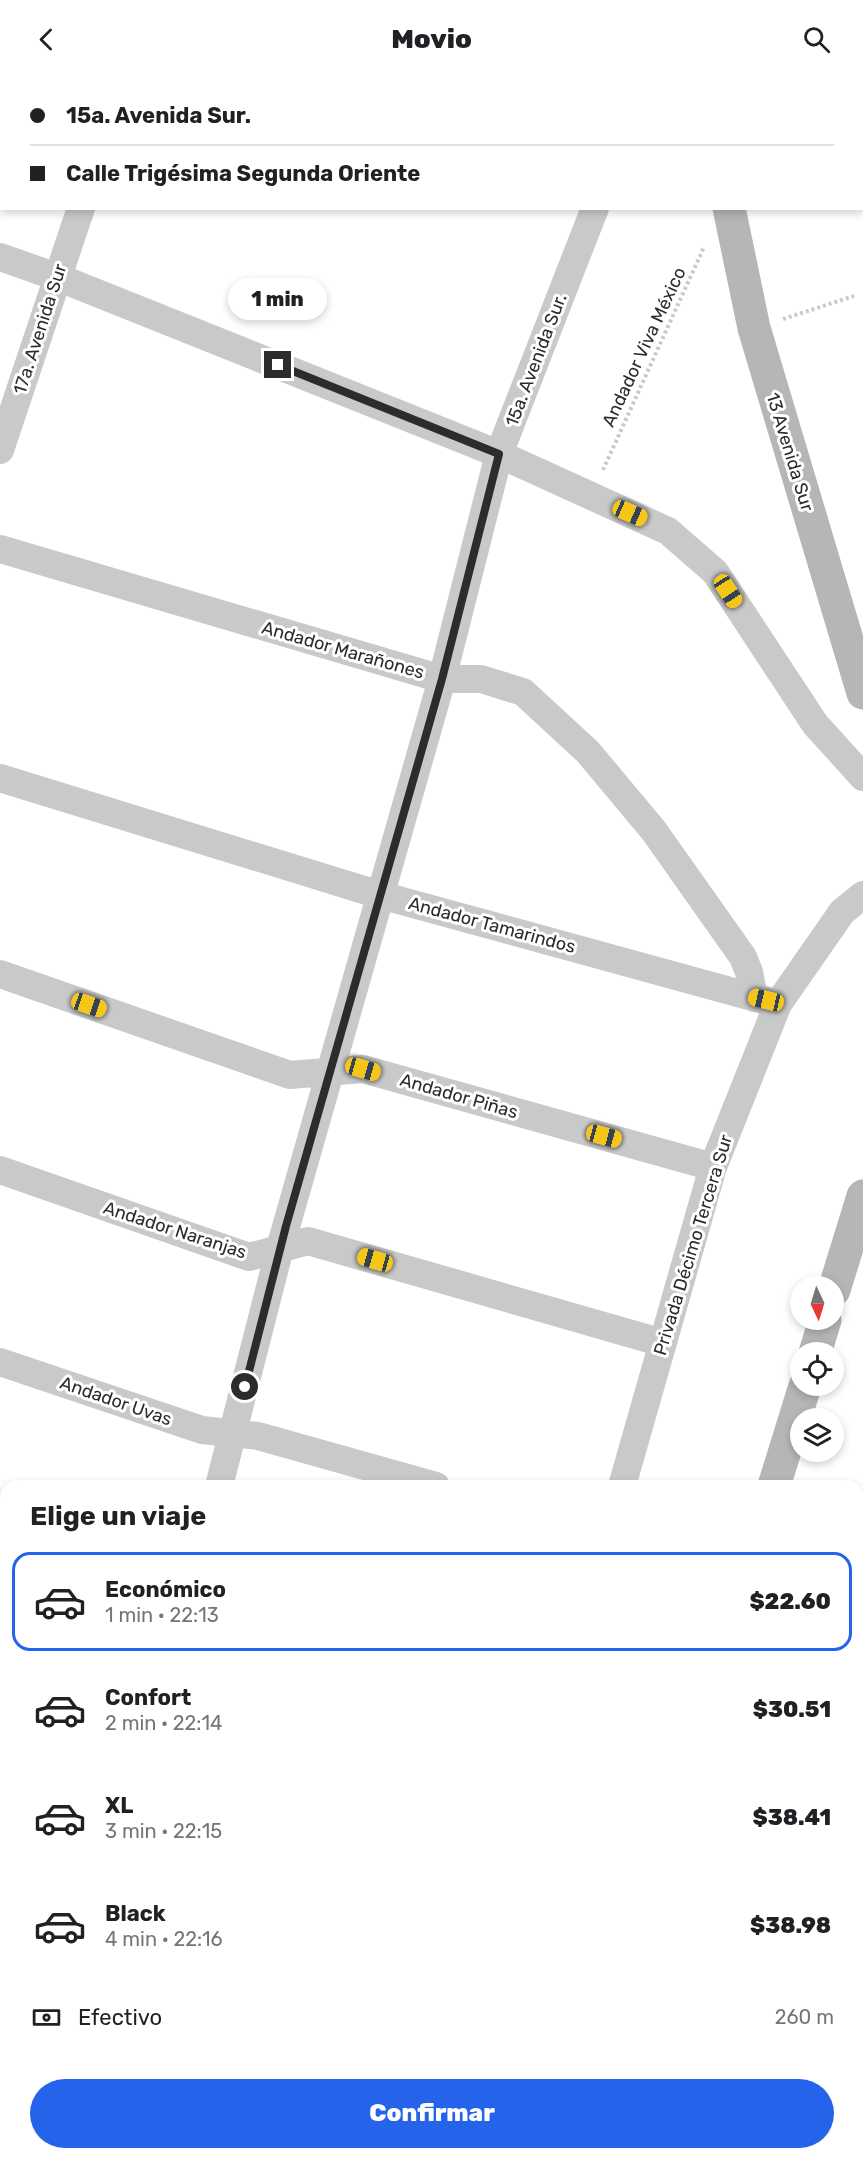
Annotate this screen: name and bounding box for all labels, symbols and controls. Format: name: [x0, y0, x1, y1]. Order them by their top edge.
icon: back: [30, 23, 63, 56]
text: Movio: [391, 23, 472, 55]
icon: search: [800, 23, 833, 56]
text: 15a. Avenida Sur.: [66, 102, 251, 129]
text: Calle Trigésima Segunda Oriente: [66, 160, 420, 187]
street label: 17a. Avenida Sur: [9, 261, 71, 397]
street label: Andador Viva México: [597, 264, 691, 430]
callout: 1 min: [228, 278, 328, 320]
text: 1 min: [251, 287, 304, 311]
street label: 15a. Avenida Sur.: [501, 290, 571, 430]
route end: [264, 351, 291, 378]
street label: 13 Avenida Sur: [762, 390, 819, 514]
car: [610, 497, 650, 529]
car: [711, 571, 745, 611]
street label: Andador Marañones: [259, 616, 427, 684]
street label: Andador Tamarindos: [406, 892, 578, 958]
car: [746, 987, 786, 1013]
car: [69, 991, 109, 1019]
car: [343, 1055, 383, 1083]
street label: Andador Piñas: [398, 1069, 520, 1123]
car: [584, 1123, 624, 1149]
street label: Privada Décimo Tercera Sur: [649, 1132, 737, 1358]
street label: Andador Naranjas: [101, 1196, 249, 1264]
car: [355, 1246, 395, 1274]
north arrow: [790, 1276, 844, 1330]
map controls: [790, 1276, 844, 1462]
button: locate: [790, 1342, 844, 1396]
street label: Andador Uvas: [57, 1372, 175, 1430]
route start: [231, 1373, 258, 1400]
button: layers: [790, 1408, 844, 1462]
text: Elige un viaje: [30, 1500, 206, 1532]
icon: car: [33, 1575, 87, 1629]
text: Económico: [105, 1576, 226, 1603]
text: $22.60: [749, 1588, 831, 1615]
text: 1 min · 22:13: [105, 1603, 219, 1627]
icon: car: [33, 1683, 87, 1737]
text: Confort: [105, 1684, 191, 1711]
text: $30.51: [753, 1696, 831, 1723]
text: 2 min · 22:14: [105, 1711, 222, 1735]
icon: car: [33, 1791, 87, 1845]
text: XL: [105, 1792, 133, 1819]
text: $38.41: [752, 1804, 831, 1831]
text: 3 min · 22:15: [105, 1819, 222, 1843]
icon: car: [33, 1899, 87, 1953]
text: Black: [105, 1900, 166, 1927]
text: $38.98: [750, 1912, 831, 1939]
text: 4 min · 22:16: [105, 1927, 223, 1951]
icon: cash: [30, 2001, 63, 2034]
text: Efectivo: [78, 2004, 162, 2031]
text: 260 m: [775, 2005, 834, 2029]
button: Confirmar: [30, 2079, 834, 2148]

